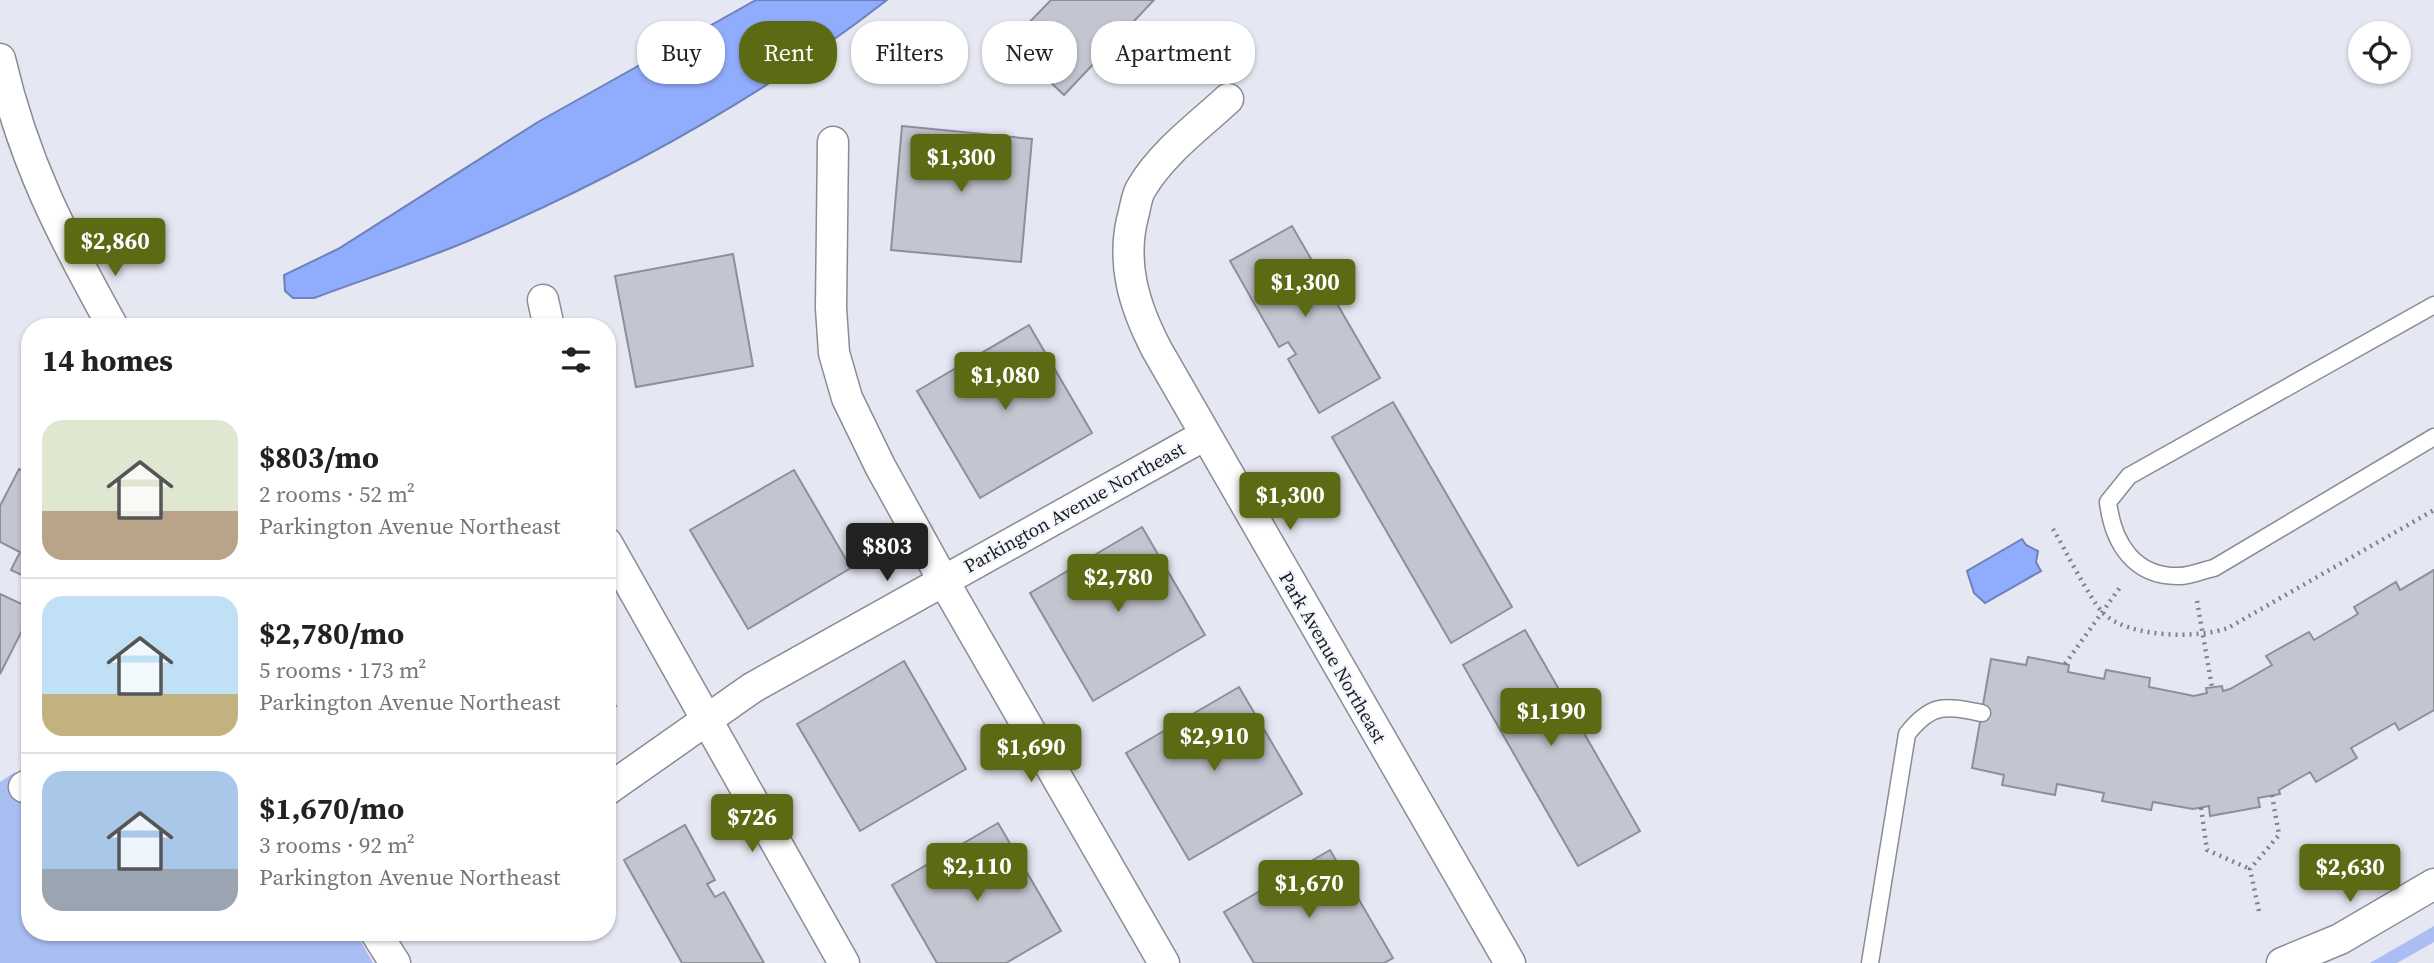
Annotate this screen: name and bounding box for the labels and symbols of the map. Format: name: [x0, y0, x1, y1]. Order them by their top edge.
pin: $1,300: [904, 134, 1018, 194]
pin: $2,860: [58, 218, 172, 278]
pin: $1,300: [1248, 260, 1362, 319]
pin: $1,080: [948, 352, 1062, 412]
street label: Parkington Avenue Northeast: [959, 435, 1190, 579]
pin: $1,300: [1233, 472, 1347, 532]
pin: $803: [846, 524, 928, 583]
pin: $2,780: [1061, 554, 1175, 614]
street label: Park Avenue Northeast: [1273, 567, 1393, 748]
pin: $1,190: [1494, 688, 1608, 748]
pin: $2,910: [1157, 714, 1271, 773]
pin: $1,690: [974, 724, 1088, 784]
pin: $726: [711, 794, 793, 854]
pin: $2,110: [920, 844, 1034, 903]
pin: $2,630: [2293, 844, 2407, 904]
pin: $1,670: [1252, 860, 1366, 920]

